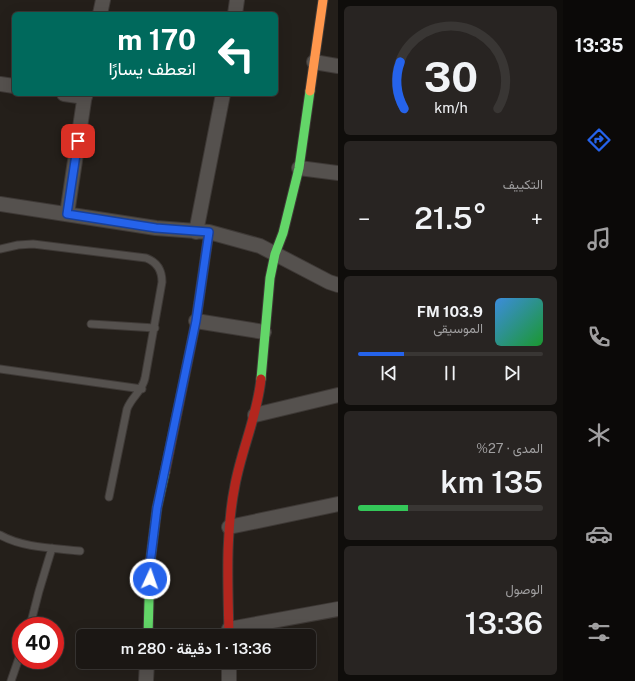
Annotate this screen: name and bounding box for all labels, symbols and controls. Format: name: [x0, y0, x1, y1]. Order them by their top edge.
text: 170 m: [117, 23, 196, 56]
icon: left: [210, 28, 262, 80]
text: 13:35: [575, 35, 623, 56]
text: 30: [423, 51, 478, 100]
text: انعطف يسارًا: [109, 58, 196, 79]
text: km/h: [434, 98, 467, 115]
pin: [61, 124, 95, 158]
icon: directions: [585, 126, 613, 154]
icon: arrive: [67, 130, 89, 152]
text: التكييف: [503, 177, 543, 192]
text: 21.5°: [414, 200, 487, 236]
text: −: [358, 206, 370, 232]
text: +: [531, 206, 543, 232]
icon: music: [585, 225, 613, 253]
text: 103.9 FM: [417, 303, 483, 320]
text: الموسيقى: [433, 321, 483, 336]
icon: phone: [585, 323, 613, 351]
icon: previous: [378, 362, 400, 384]
icon: pause: [439, 362, 461, 384]
icon: next: [501, 362, 523, 384]
icon: climate: [585, 421, 613, 449]
text: المدى · 27%: [476, 441, 543, 456]
text: 135 km: [441, 464, 543, 500]
icon: car: [585, 520, 613, 548]
position arrow: [129, 558, 171, 600]
text: الوصول: [505, 582, 543, 597]
text: 13:36: [465, 605, 543, 641]
speed limit sign: 40: [12, 617, 64, 669]
icon: filters: [585, 618, 613, 646]
text: 13:36 · 1 دقيقة · 280 m: [121, 640, 271, 657]

